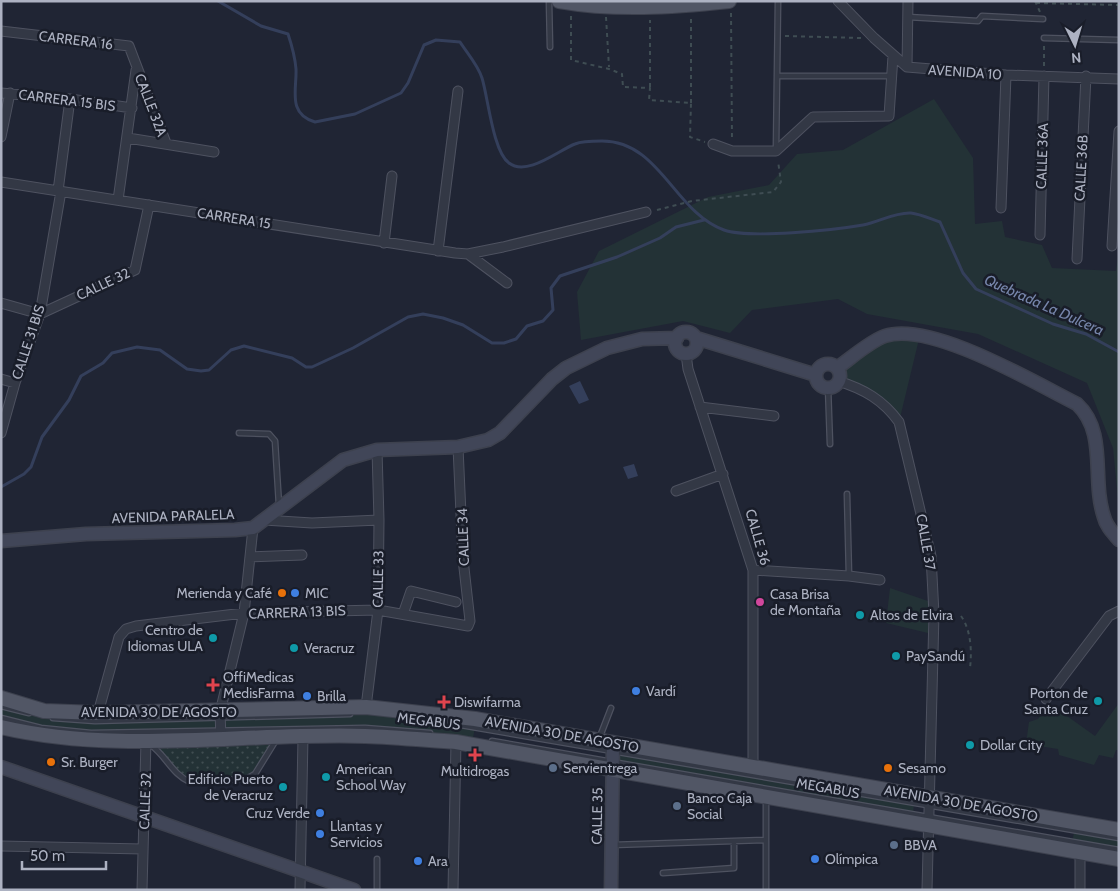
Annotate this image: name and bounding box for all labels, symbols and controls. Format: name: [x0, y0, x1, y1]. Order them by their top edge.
north arrow: [1050, 20, 1100, 70]
street label: CARRERA 16: [38, 27, 114, 53]
text: N: [1070, 49, 1082, 67]
street label: AVENIDA 10: [928, 60, 1003, 84]
street label: CALLE 32A: [131, 71, 171, 139]
street label: CARRERA 15 BIS: [18, 85, 116, 115]
street label: CALLE 36A: [1032, 122, 1052, 189]
street label: CALLE 36B: [1070, 135, 1092, 201]
street label: CARRERA 15: [196, 203, 272, 233]
street label: CALLE 32: [73, 264, 133, 304]
water label: Quebrada La Dulcera: [982, 271, 1106, 339]
street label: CALLE 31 BIS: [7, 302, 49, 382]
street label: AVENIDA PARALELA: [111, 505, 235, 527]
street label: CALLE 36: [741, 507, 775, 567]
street label: CALLE 34: [453, 508, 473, 566]
street label: CALLE 37: [912, 512, 940, 572]
street label: CALLE 33: [369, 550, 387, 608]
place label: Merienda y Café: [176, 584, 272, 602]
place label: MIC: [305, 584, 329, 602]
place label: Casa Brisa de Montaña: [770, 585, 841, 619]
marker: Merienda y Café: [276, 587, 288, 599]
marker: MIC: [289, 587, 301, 599]
marker: Casa Brisa de Montaña: [754, 596, 766, 608]
street label: CARRERA 13 BIS: [248, 601, 346, 623]
place label: Altos de Elvira: [870, 606, 953, 624]
marker: Altos de Elvira: [854, 609, 866, 621]
place label: Centro de Idiomas ULA: [127, 621, 203, 655]
marker: Centro de Idiomas ULA: [207, 632, 219, 644]
place label: Veracruz: [304, 639, 355, 657]
marker: Veracruz: [288, 642, 300, 654]
place label: PaySandú: [906, 647, 965, 665]
marker: PaySandú: [890, 650, 902, 662]
place label: OffiMedicas MedisFarma: [223, 668, 295, 702]
marker: OffiMedicas MedisFarma: [207, 679, 219, 691]
place label: Vardí: [646, 682, 676, 700]
place label: Porton de Santa Cruz: [1024, 684, 1088, 718]
marker: Vardí: [630, 685, 642, 697]
place label: Brilla: [317, 687, 346, 705]
marker: Brilla: [301, 690, 313, 702]
place label: Diswifarma: [454, 693, 521, 711]
marker: Porton de Santa Cruz: [1092, 695, 1104, 707]
marker: Diswifarma: [438, 696, 450, 708]
street label: AVENIDA 30 DE AGOSTO: [81, 703, 237, 721]
street label: MEGABUS: [396, 708, 462, 734]
street label: AVENIDA 30 DE AGOSTO: [484, 712, 640, 756]
place label: Dollar City: [980, 736, 1043, 754]
marker: Dollar City: [964, 739, 976, 751]
marker: Multidrogas: [469, 749, 481, 761]
place label: Sr. Burger: [61, 753, 118, 771]
marker: Sr. Burger: [45, 756, 57, 768]
place label: Servientrega: [563, 759, 638, 777]
place label: Sesamo: [898, 759, 946, 777]
place label: American School Way: [336, 760, 406, 794]
place label: Multidrogas: [441, 762, 510, 780]
marker: Servientrega: [547, 762, 559, 774]
marker: Sesamo: [882, 762, 894, 774]
place label: Edificio Puerto de Veracruz: [188, 770, 273, 804]
marker: American School Way: [320, 771, 332, 783]
street label: CALLE 32: [135, 772, 155, 830]
street label: MEGABUS: [795, 774, 861, 802]
marker: Edificio Puerto de Veracruz: [277, 781, 289, 793]
street label: AVENIDA 30 DE AGOSTO: [883, 781, 1039, 825]
street label: CALLE 35: [588, 787, 606, 845]
place label: Banco Caja Social: [687, 789, 752, 823]
marker: Banco Caja Social: [671, 800, 683, 812]
place label: Cruz Verde: [246, 804, 310, 822]
marker: Cruz Verde: [314, 807, 326, 819]
place label: Llantas y Servicios: [330, 817, 383, 851]
marker: Llantas y Servicios: [314, 828, 326, 840]
place label: BBVA: [904, 836, 937, 854]
scale bar: [22, 838, 106, 870]
marker: BBVA: [888, 839, 900, 851]
text: 50 m: [30, 847, 65, 865]
place label: Olímpica: [825, 850, 878, 868]
place label: Ara: [428, 852, 448, 870]
marker: Olímpica: [809, 853, 821, 865]
marker: Ara: [412, 855, 424, 867]

